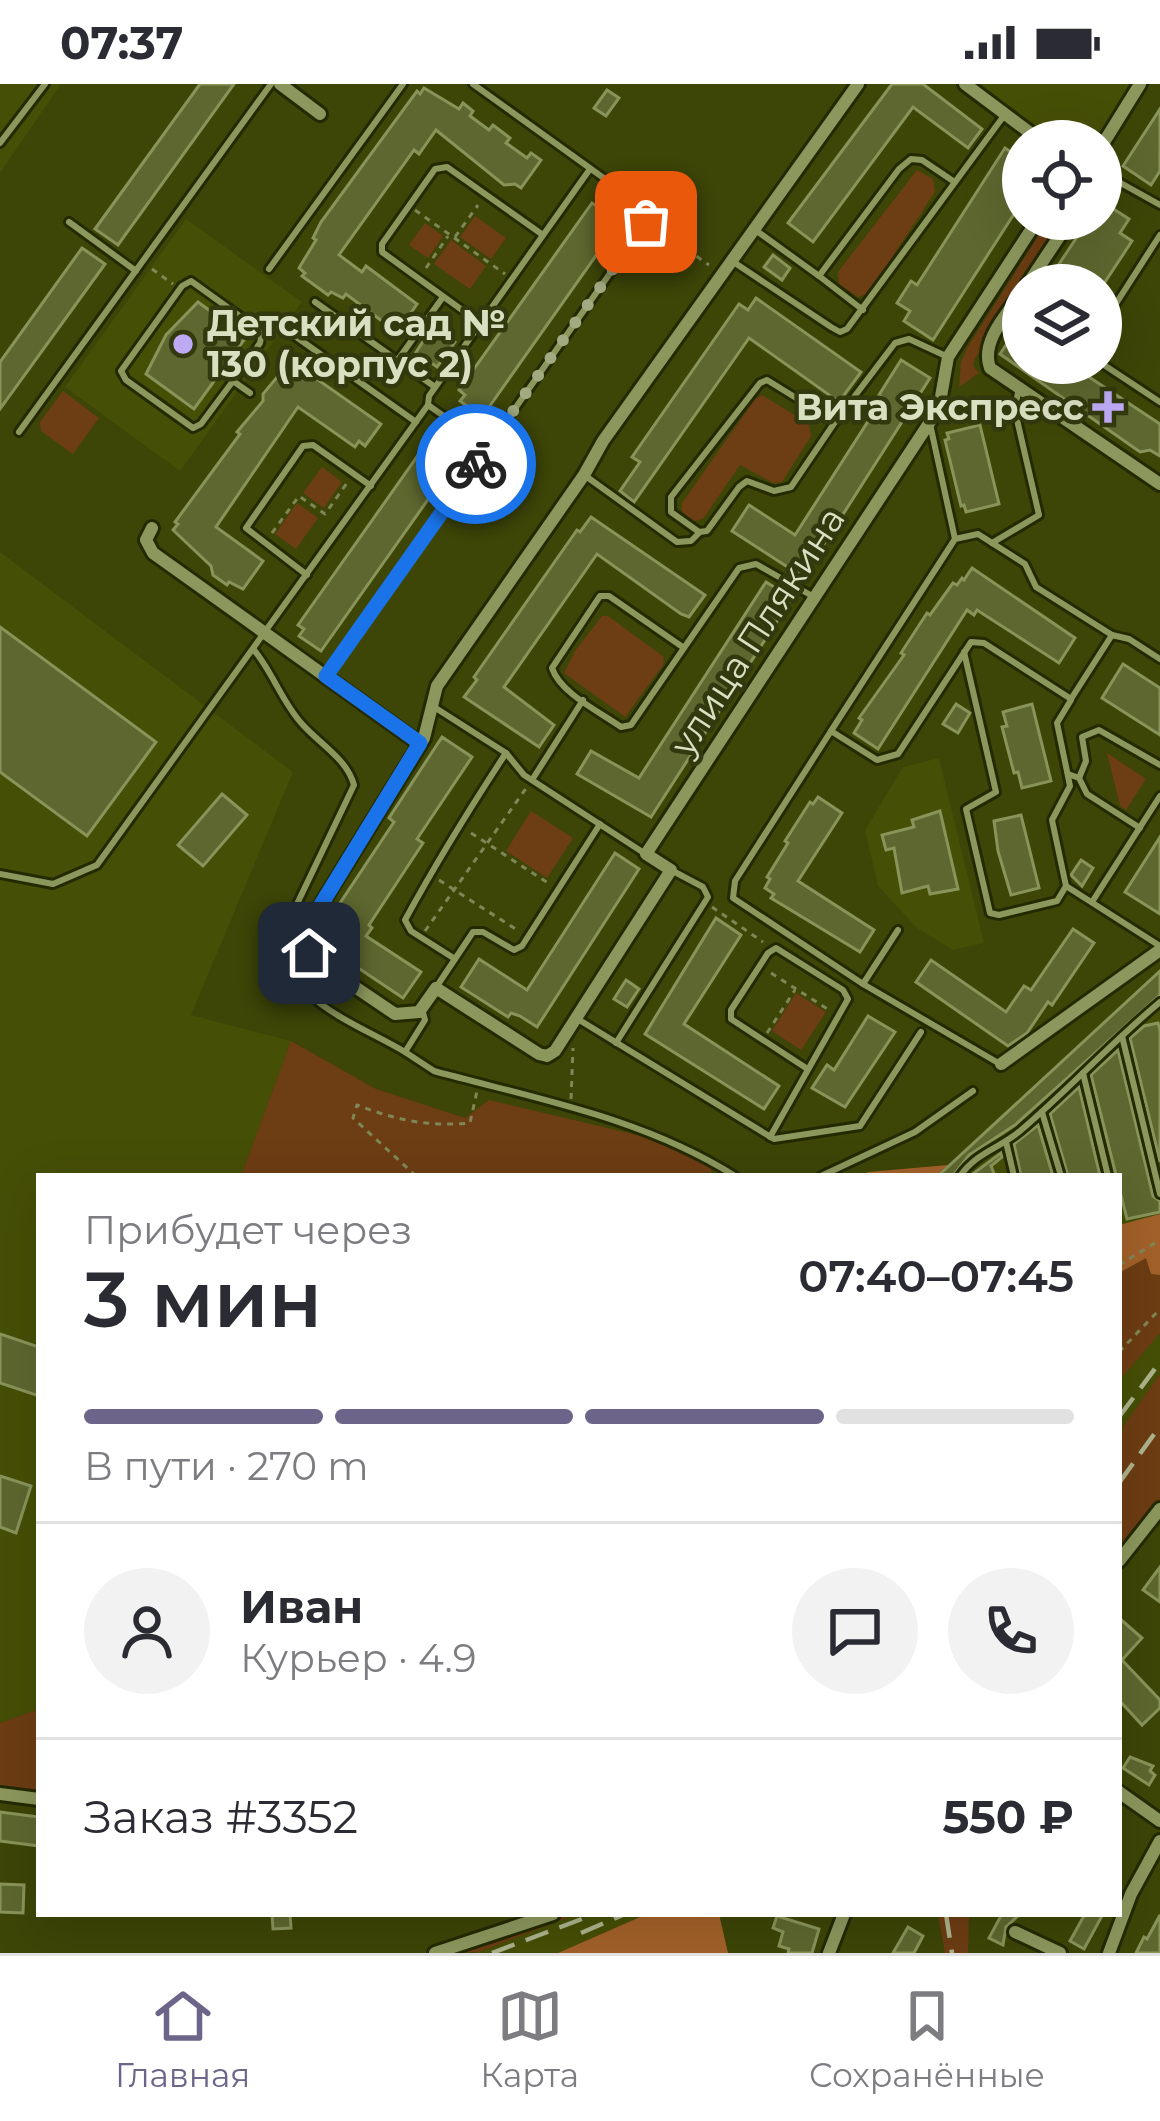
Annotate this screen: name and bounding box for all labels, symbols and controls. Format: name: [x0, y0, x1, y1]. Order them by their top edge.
text: 07:37: [60, 15, 183, 70]
map controls: [1002, 120, 1122, 384]
button: locate: [1002, 120, 1122, 240]
pin: [595, 171, 697, 273]
icon: bag: [613, 189, 679, 255]
button: layers: [1002, 264, 1122, 384]
place label: Детский сад № 130 (корпус 2): [207, 301, 506, 386]
marker: Детский сад № 130 (корпус 2): [170, 331, 196, 357]
place label: Вита Экспресс: [796, 385, 1084, 429]
marker: Вита Экспресс: [1095, 394, 1121, 420]
courier: [416, 404, 536, 524]
icon: bike: [443, 431, 509, 497]
street label: улица Плякина: [660, 499, 854, 764]
pin: [258, 902, 360, 1004]
icon: home: [276, 920, 342, 986]
text: Прибудет через: [84, 1206, 412, 1254]
text: 07:40–07:45: [798, 1248, 1074, 1303]
text: 3 мин: [84, 1251, 322, 1347]
text: В пути · 270 m: [84, 1442, 369, 1490]
button: person: [84, 1568, 210, 1694]
button: chat: [792, 1568, 918, 1694]
button: phone: [948, 1568, 1074, 1694]
text: Иван: [240, 1579, 363, 1634]
text: Курьер · 4.9: [240, 1634, 477, 1682]
text: Заказ #3352: [84, 1789, 358, 1844]
text: 550 ₽: [942, 1789, 1074, 1844]
tab: Главная: [115, 1983, 250, 2095]
tab: Карта: [480, 1983, 579, 2095]
tab: Сохранённые: [809, 1983, 1045, 2095]

